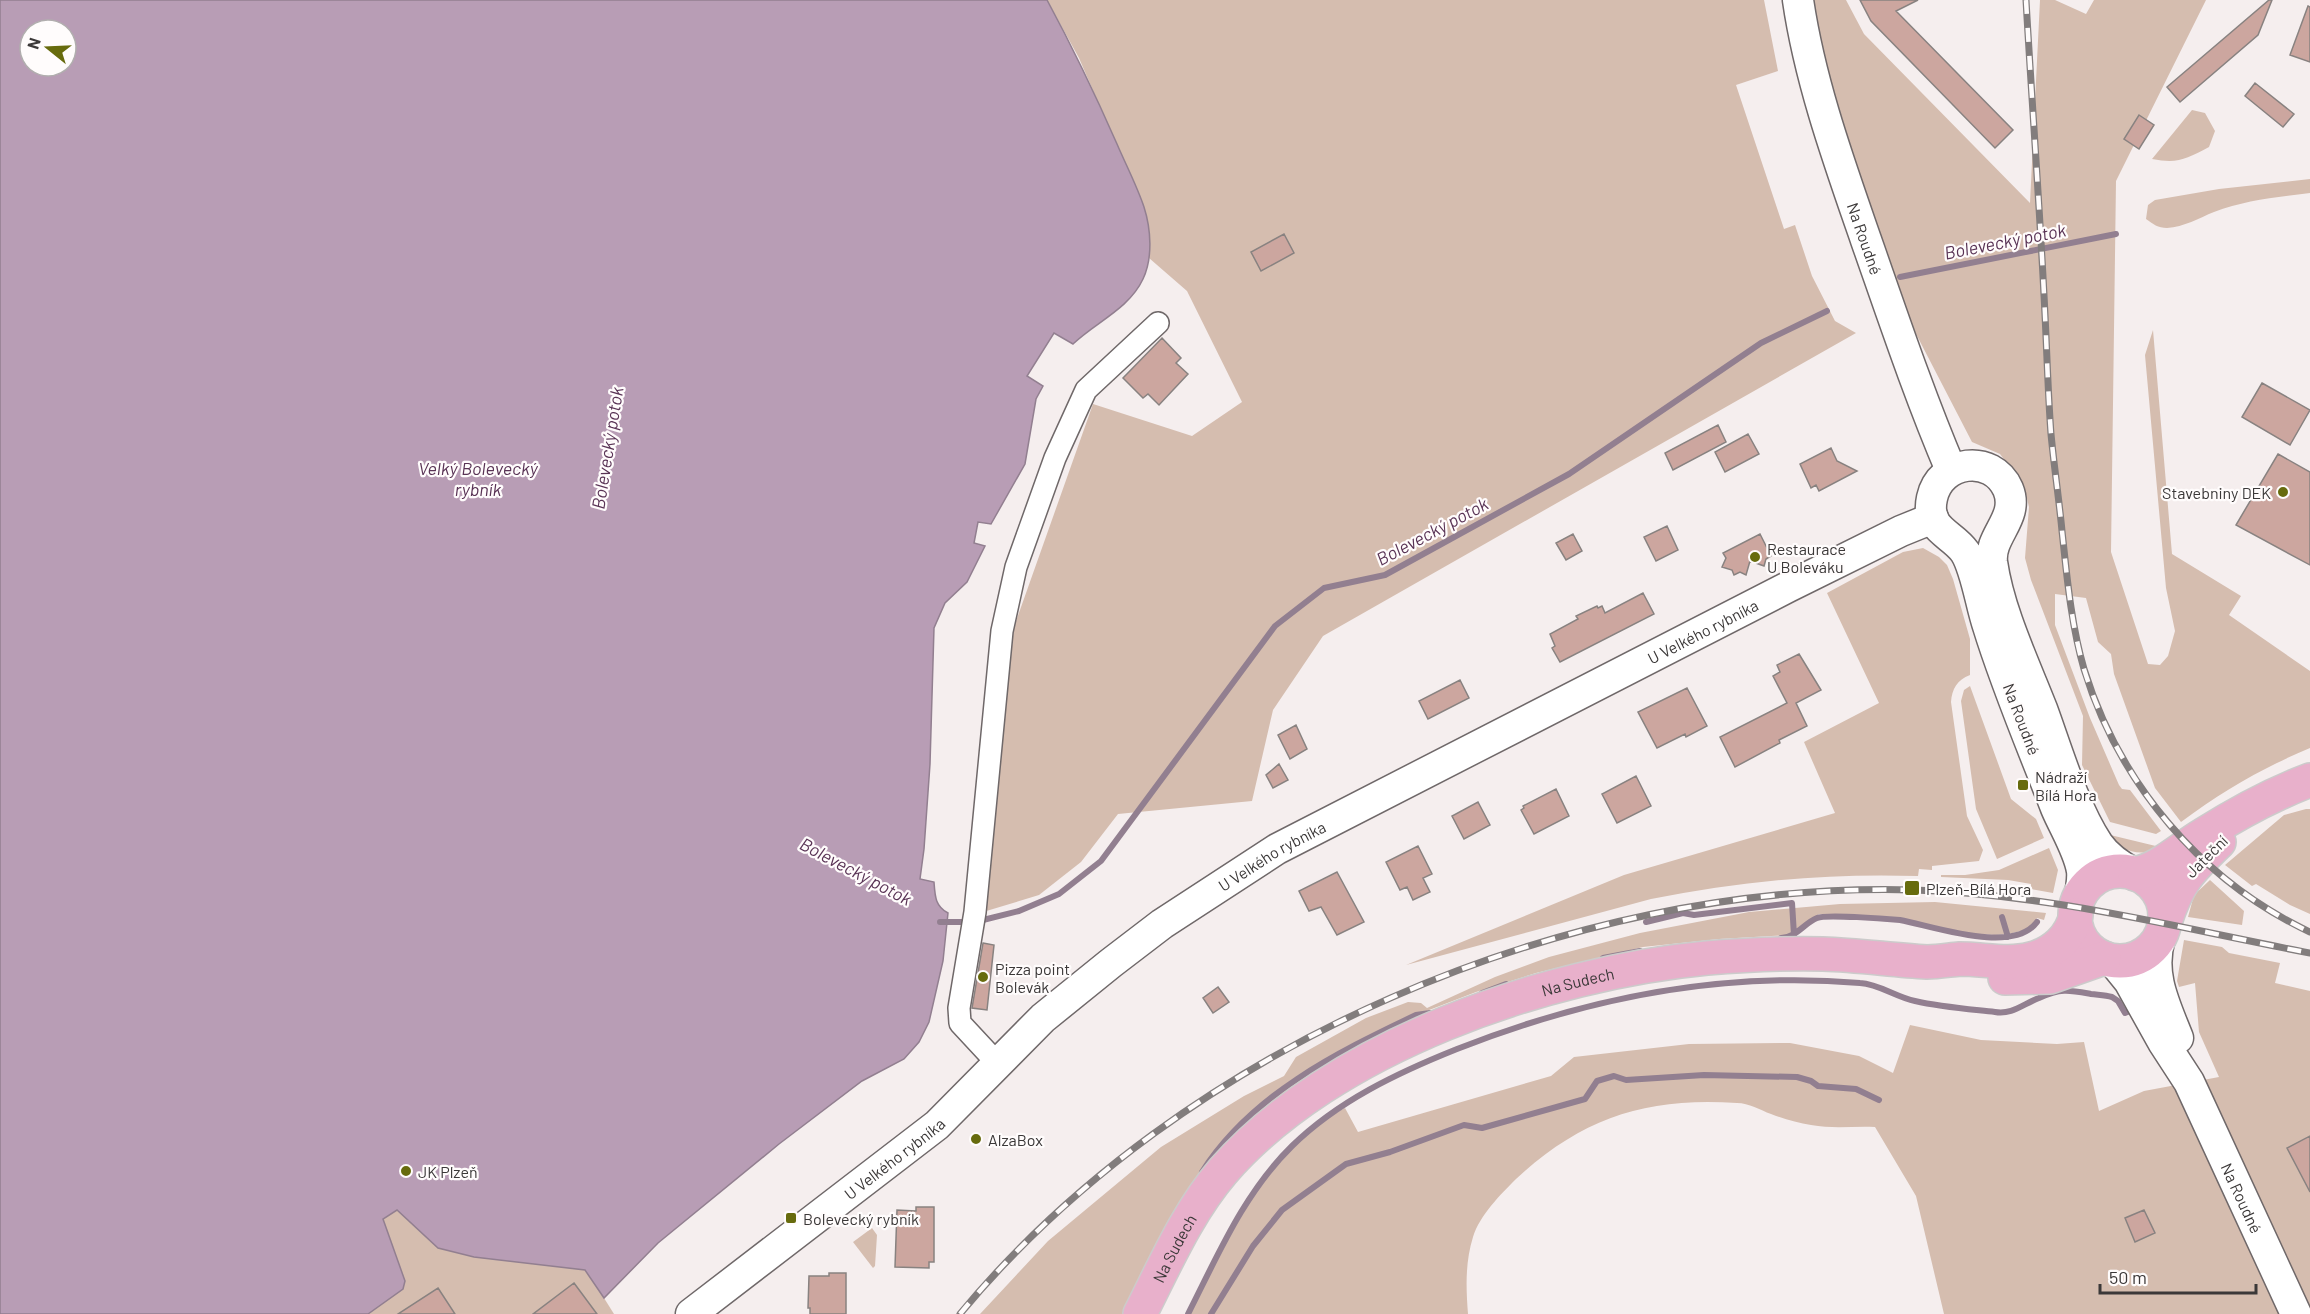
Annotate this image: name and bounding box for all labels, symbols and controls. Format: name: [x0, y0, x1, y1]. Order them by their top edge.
north arrow: [18, 18, 78, 78]
text: N: [23, 35, 44, 51]
street label: Na Roudné: [1844, 200, 1887, 277]
water label: Bolevecký potok: [1942, 218, 2068, 264]
water label: Bolevecký potok: [586, 385, 628, 511]
water label: Velký Bolevecký rybník: [418, 457, 539, 500]
place label: Stavebniny DEK: [2162, 483, 2271, 502]
marker: Stavebniny DEK: [2276, 485, 2290, 499]
water label: Bolevecký potok: [1372, 492, 1492, 570]
place label: Restaurace U Boleváku: [1767, 539, 1846, 576]
marker: Restaurace U Boleváku: [1748, 550, 1762, 564]
street label: U Velkého rybníka: [1644, 595, 1761, 667]
street label: Na Roudné: [2000, 681, 2044, 757]
place label: Nádraží Bílá Hora: [2035, 767, 2097, 804]
marker: Nádraží Bílá Hora: [2016, 778, 2030, 792]
street label: U Velkého rybníka: [1214, 816, 1329, 894]
street label: Jateční: [2181, 831, 2231, 881]
water label: Bolevecký potok: [796, 832, 916, 910]
marker: Plzeň-Bílá Hora: [1903, 879, 1921, 897]
place label: Plzeň-Bílá Hora: [1926, 879, 2031, 898]
place label: Pizza point Bolevák: [995, 959, 1070, 996]
street label: Na Sudech: [1539, 963, 1616, 999]
marker: Pizza point Bolevák: [976, 970, 990, 984]
street label: U Velkého rybníka: [840, 1114, 948, 1203]
place label: AlzaBox: [988, 1130, 1043, 1149]
marker: AlzaBox: [969, 1132, 983, 1146]
street label: Na Roudné: [2218, 1160, 2267, 1236]
place label: JK Plzeň: [418, 1162, 478, 1181]
marker: JK Plzeň: [399, 1164, 413, 1178]
place label: Bolevecký rybník: [803, 1209, 919, 1228]
marker: Bolevecký rybník: [784, 1211, 798, 1225]
street label: Na Sudech: [1148, 1211, 1199, 1285]
scale bar: [2100, 1257, 2256, 1295]
text: 50 m: [2109, 1266, 2147, 1288]

